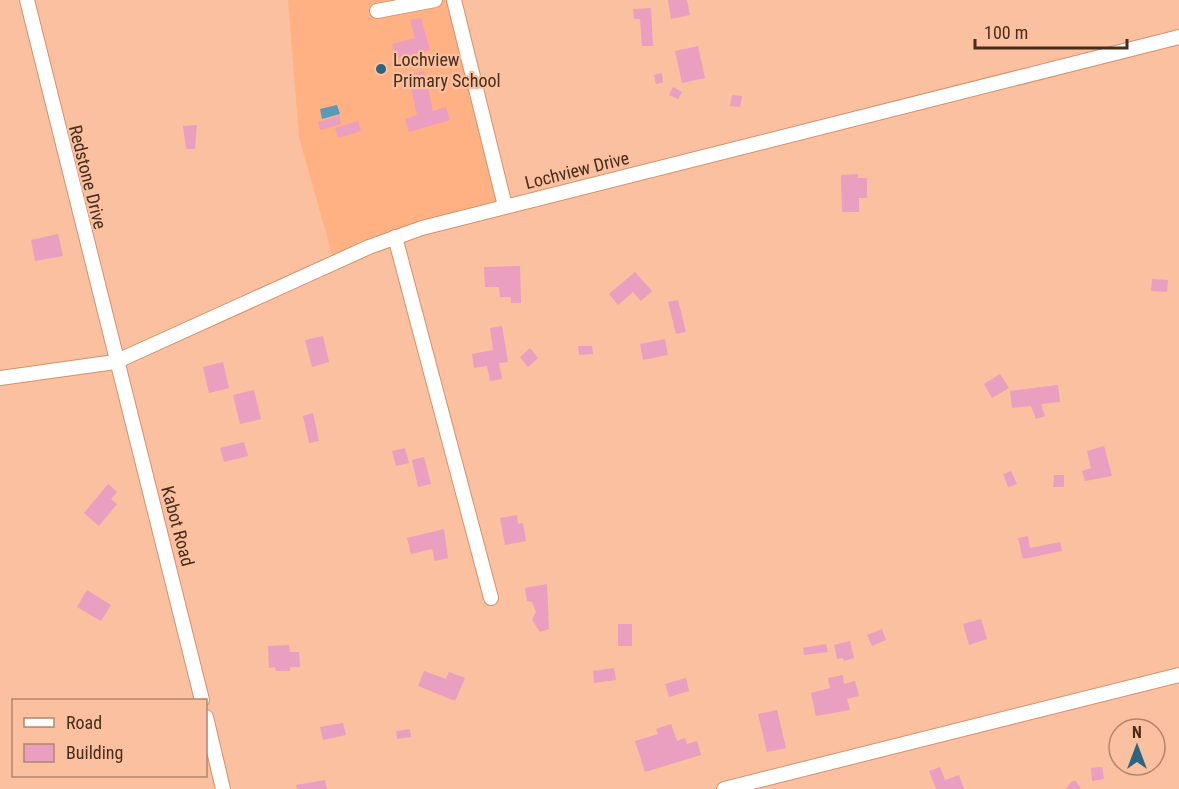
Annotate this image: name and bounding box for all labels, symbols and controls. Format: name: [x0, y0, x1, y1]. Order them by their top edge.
scale bar: [975, 12, 1126, 50]
text: 100 m: [984, 22, 1028, 43]
place label: Lochview Primary School: [393, 49, 501, 91]
marker: Lochview Primary School: [374, 62, 388, 76]
street label: Redstone Drive: [65, 123, 111, 231]
street label: Lochview Drive: [523, 147, 631, 193]
street label: Kabot Road: [157, 484, 199, 568]
legend: [12, 699, 207, 777]
text: Road: [66, 712, 102, 733]
north arrow: [1107, 717, 1167, 777]
text: N: [1132, 723, 1142, 742]
text: Building: [66, 742, 123, 763]

